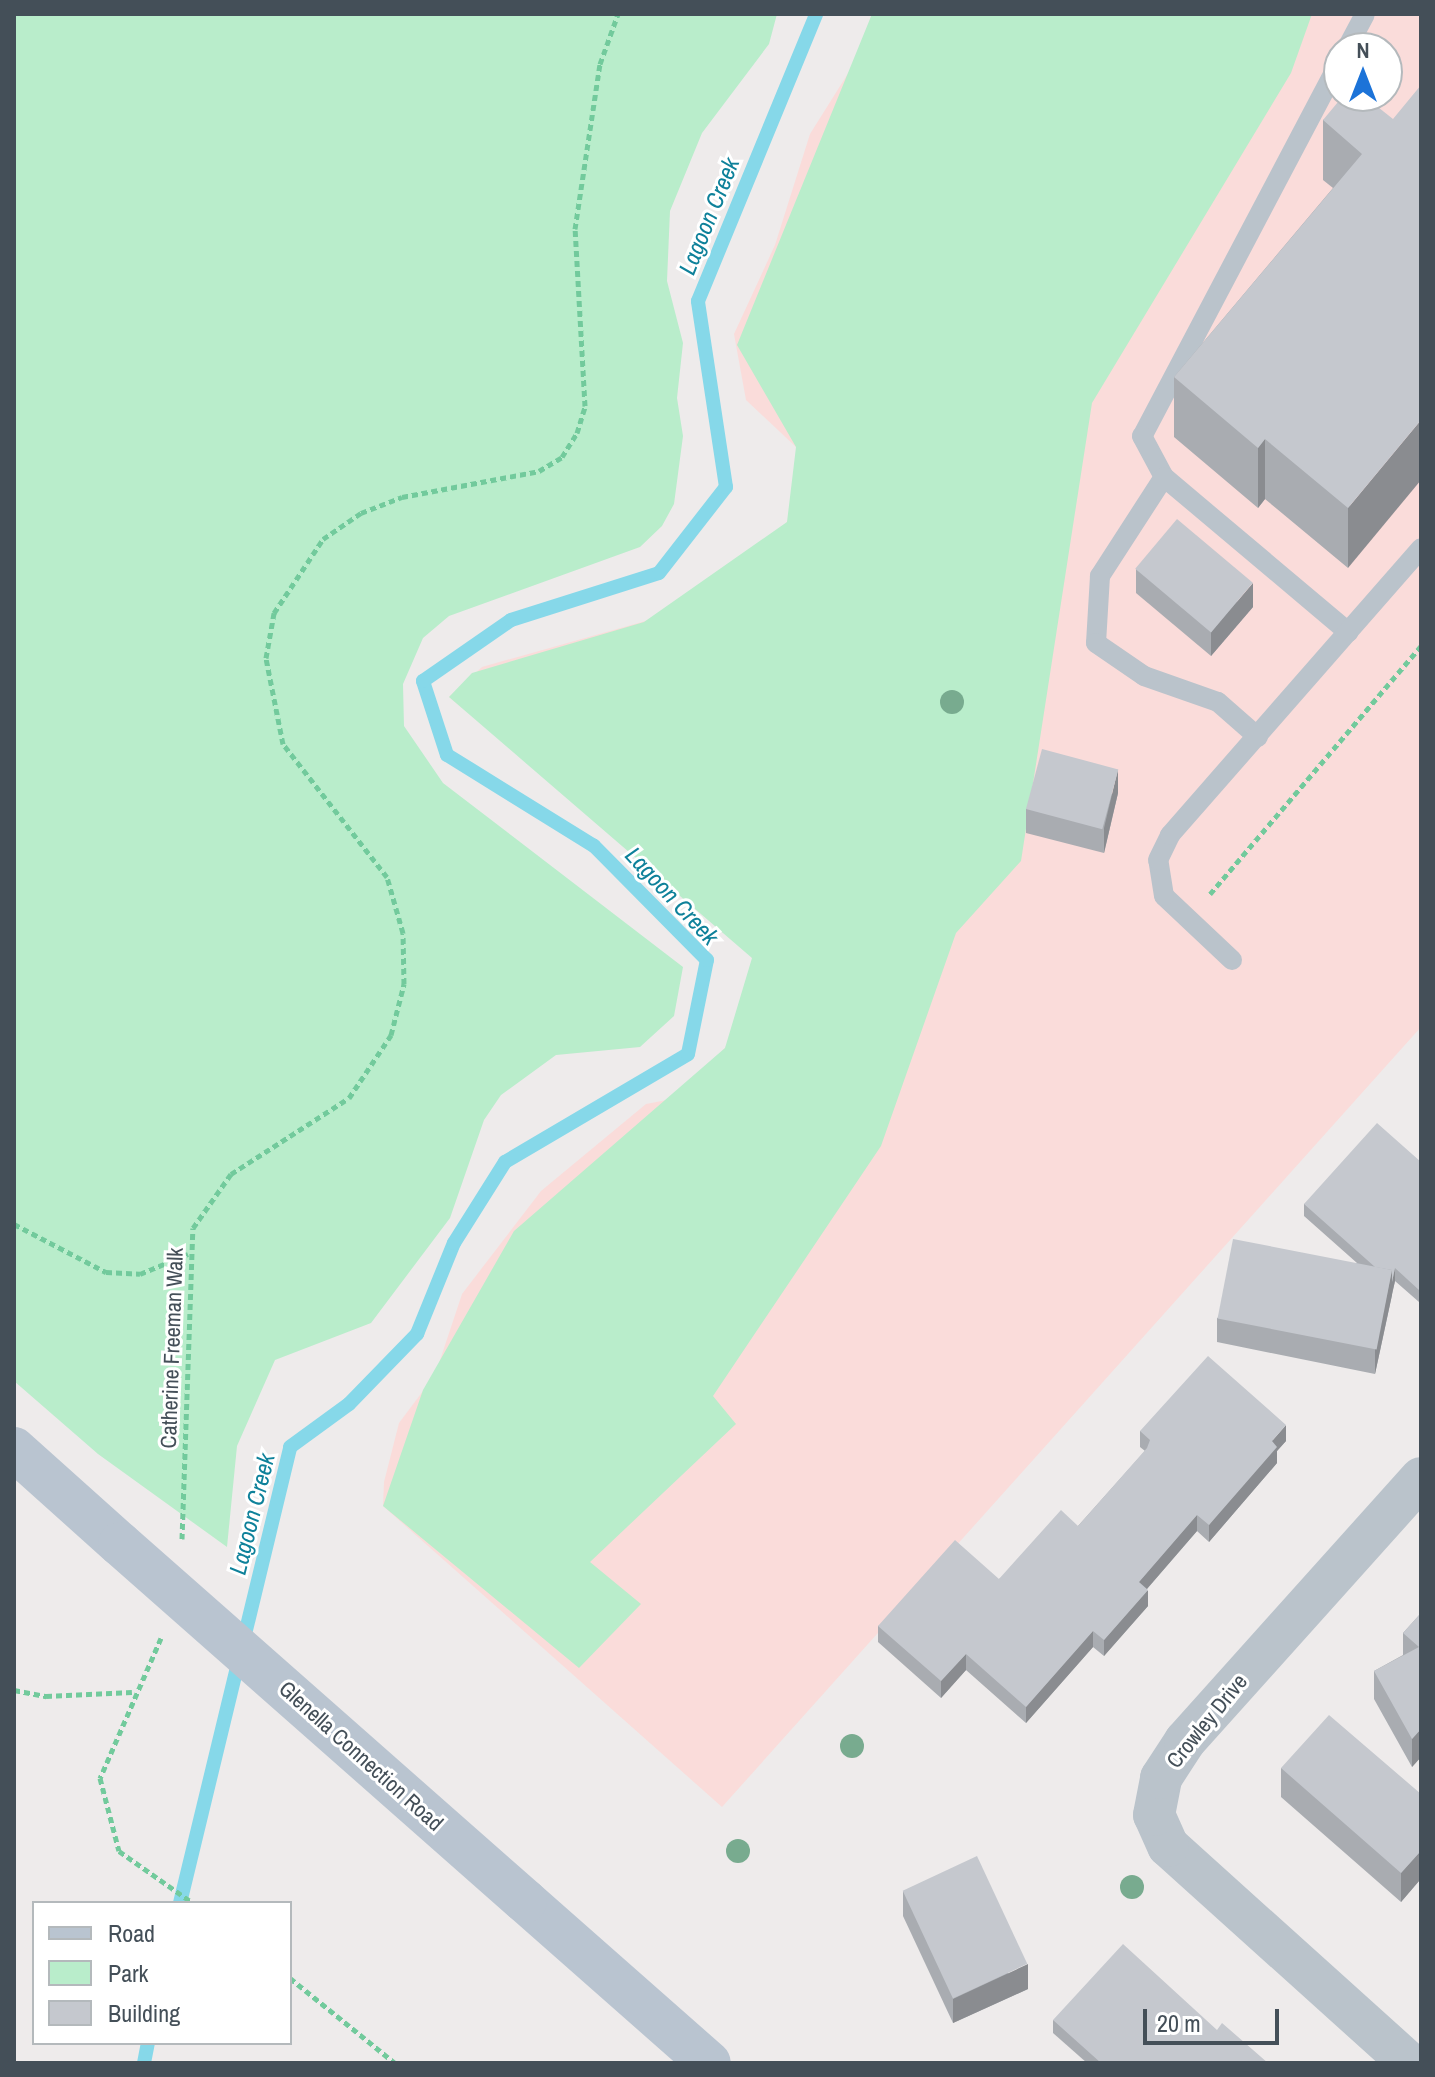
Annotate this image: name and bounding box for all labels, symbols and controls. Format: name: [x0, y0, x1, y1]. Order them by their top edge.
north arrow: [1323, 32, 1403, 112]
text: N: [1356, 35, 1370, 65]
water label: Lagoon Creek: [672, 153, 746, 279]
water label: Lagoon Creek: [619, 841, 725, 951]
street label: Catherine Freeman Walk: [155, 1247, 189, 1449]
water label: Lagoon Creek: [223, 1451, 281, 1577]
street label: Crowley Drive: [1161, 1669, 1253, 1773]
street label: Glenella Connection Road: [274, 1675, 448, 1837]
legend: [32, 1901, 292, 2045]
text: Road: [108, 1917, 155, 1949]
text: Park: [108, 1957, 148, 1989]
scale bar: [1147, 1993, 1283, 2043]
text: Building: [108, 1997, 180, 2029]
text: 20 m: [1157, 2007, 1201, 2039]

